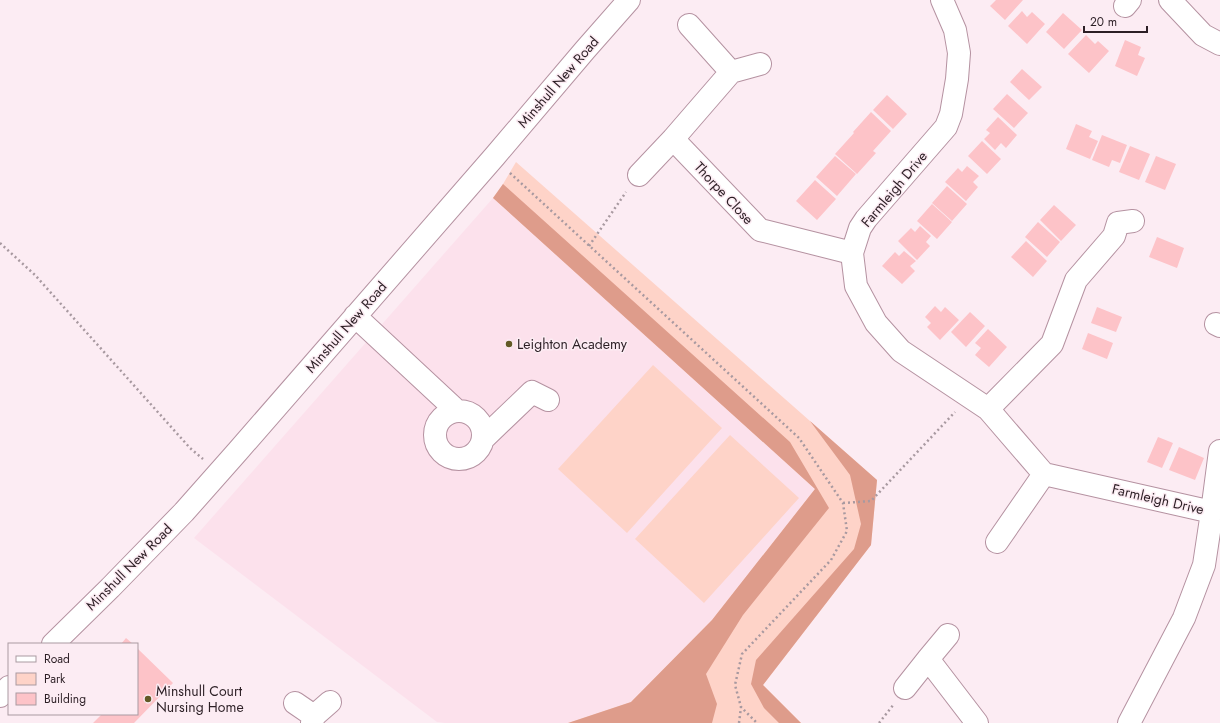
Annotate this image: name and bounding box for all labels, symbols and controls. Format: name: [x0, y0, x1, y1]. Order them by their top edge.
scale bar: [1084, 8, 1147, 34]
text: 20 m: [1090, 13, 1117, 31]
street label: Minshull New Road: [513, 32, 603, 132]
street label: Farmleigh Drive: [856, 147, 932, 231]
street label: Thorpe Close: [690, 157, 758, 229]
street label: Minshull New Road: [301, 277, 391, 377]
place label: Leighton Academy: [517, 334, 628, 354]
marker: Leighton Academy: [504, 339, 514, 349]
street label: Farmleigh Drive: [1110, 479, 1206, 519]
street label: Minshull New Road: [81, 519, 177, 615]
legend: [8, 643, 138, 715]
text: Road: [44, 650, 70, 668]
text: Park: [44, 670, 66, 688]
place label: Minshull Court Nursing Home: [156, 681, 244, 717]
text: Building: [44, 690, 86, 708]
marker: Minshull Court Nursing Home: [143, 694, 153, 704]

